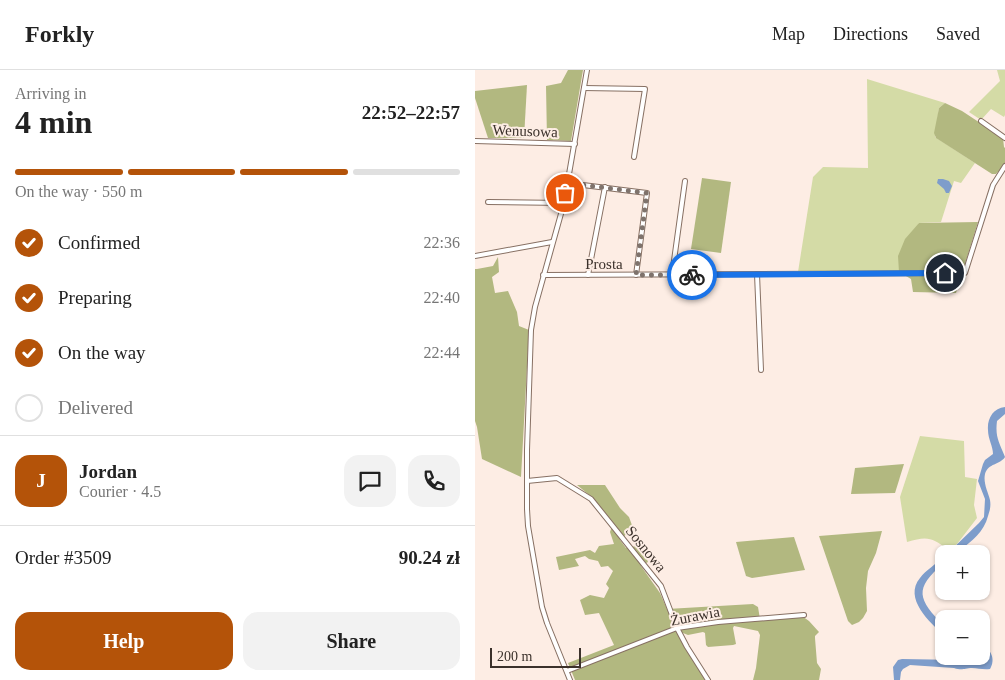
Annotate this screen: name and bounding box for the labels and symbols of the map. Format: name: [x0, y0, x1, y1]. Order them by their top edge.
street label: Wenusowa: [492, 122, 558, 140]
pin: [544, 172, 586, 214]
courier: [667, 250, 717, 300]
pin: [924, 252, 966, 294]
street label: Prosta: [585, 256, 623, 272]
street label: Sosnowa: [623, 523, 669, 575]
street label: Żurawia: [669, 603, 721, 629]
scale bar: [490, 645, 581, 668]

